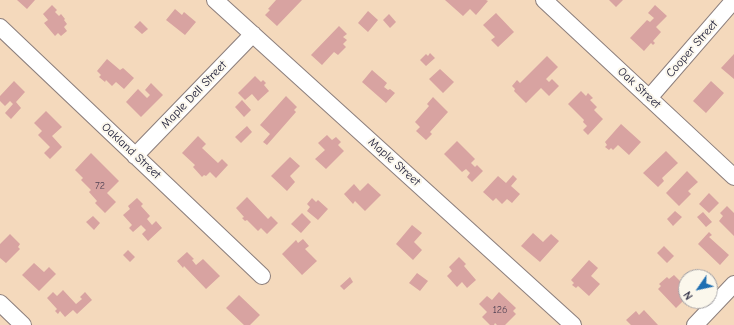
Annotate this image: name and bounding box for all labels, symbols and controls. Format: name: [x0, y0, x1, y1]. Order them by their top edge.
street label: Cooper Street: [663, 17, 721, 81]
street label: Maple Dell Street: [158, 58, 230, 132]
street label: Oak Street: [614, 64, 664, 112]
street label: Oakland Street: [98, 120, 164, 182]
street label: Maple Street: [365, 135, 423, 189]
house number: 72: [95, 180, 105, 192]
north arrow: [678, 269, 718, 309]
text: N: [681, 289, 696, 302]
house number: 126: [493, 304, 507, 316]

